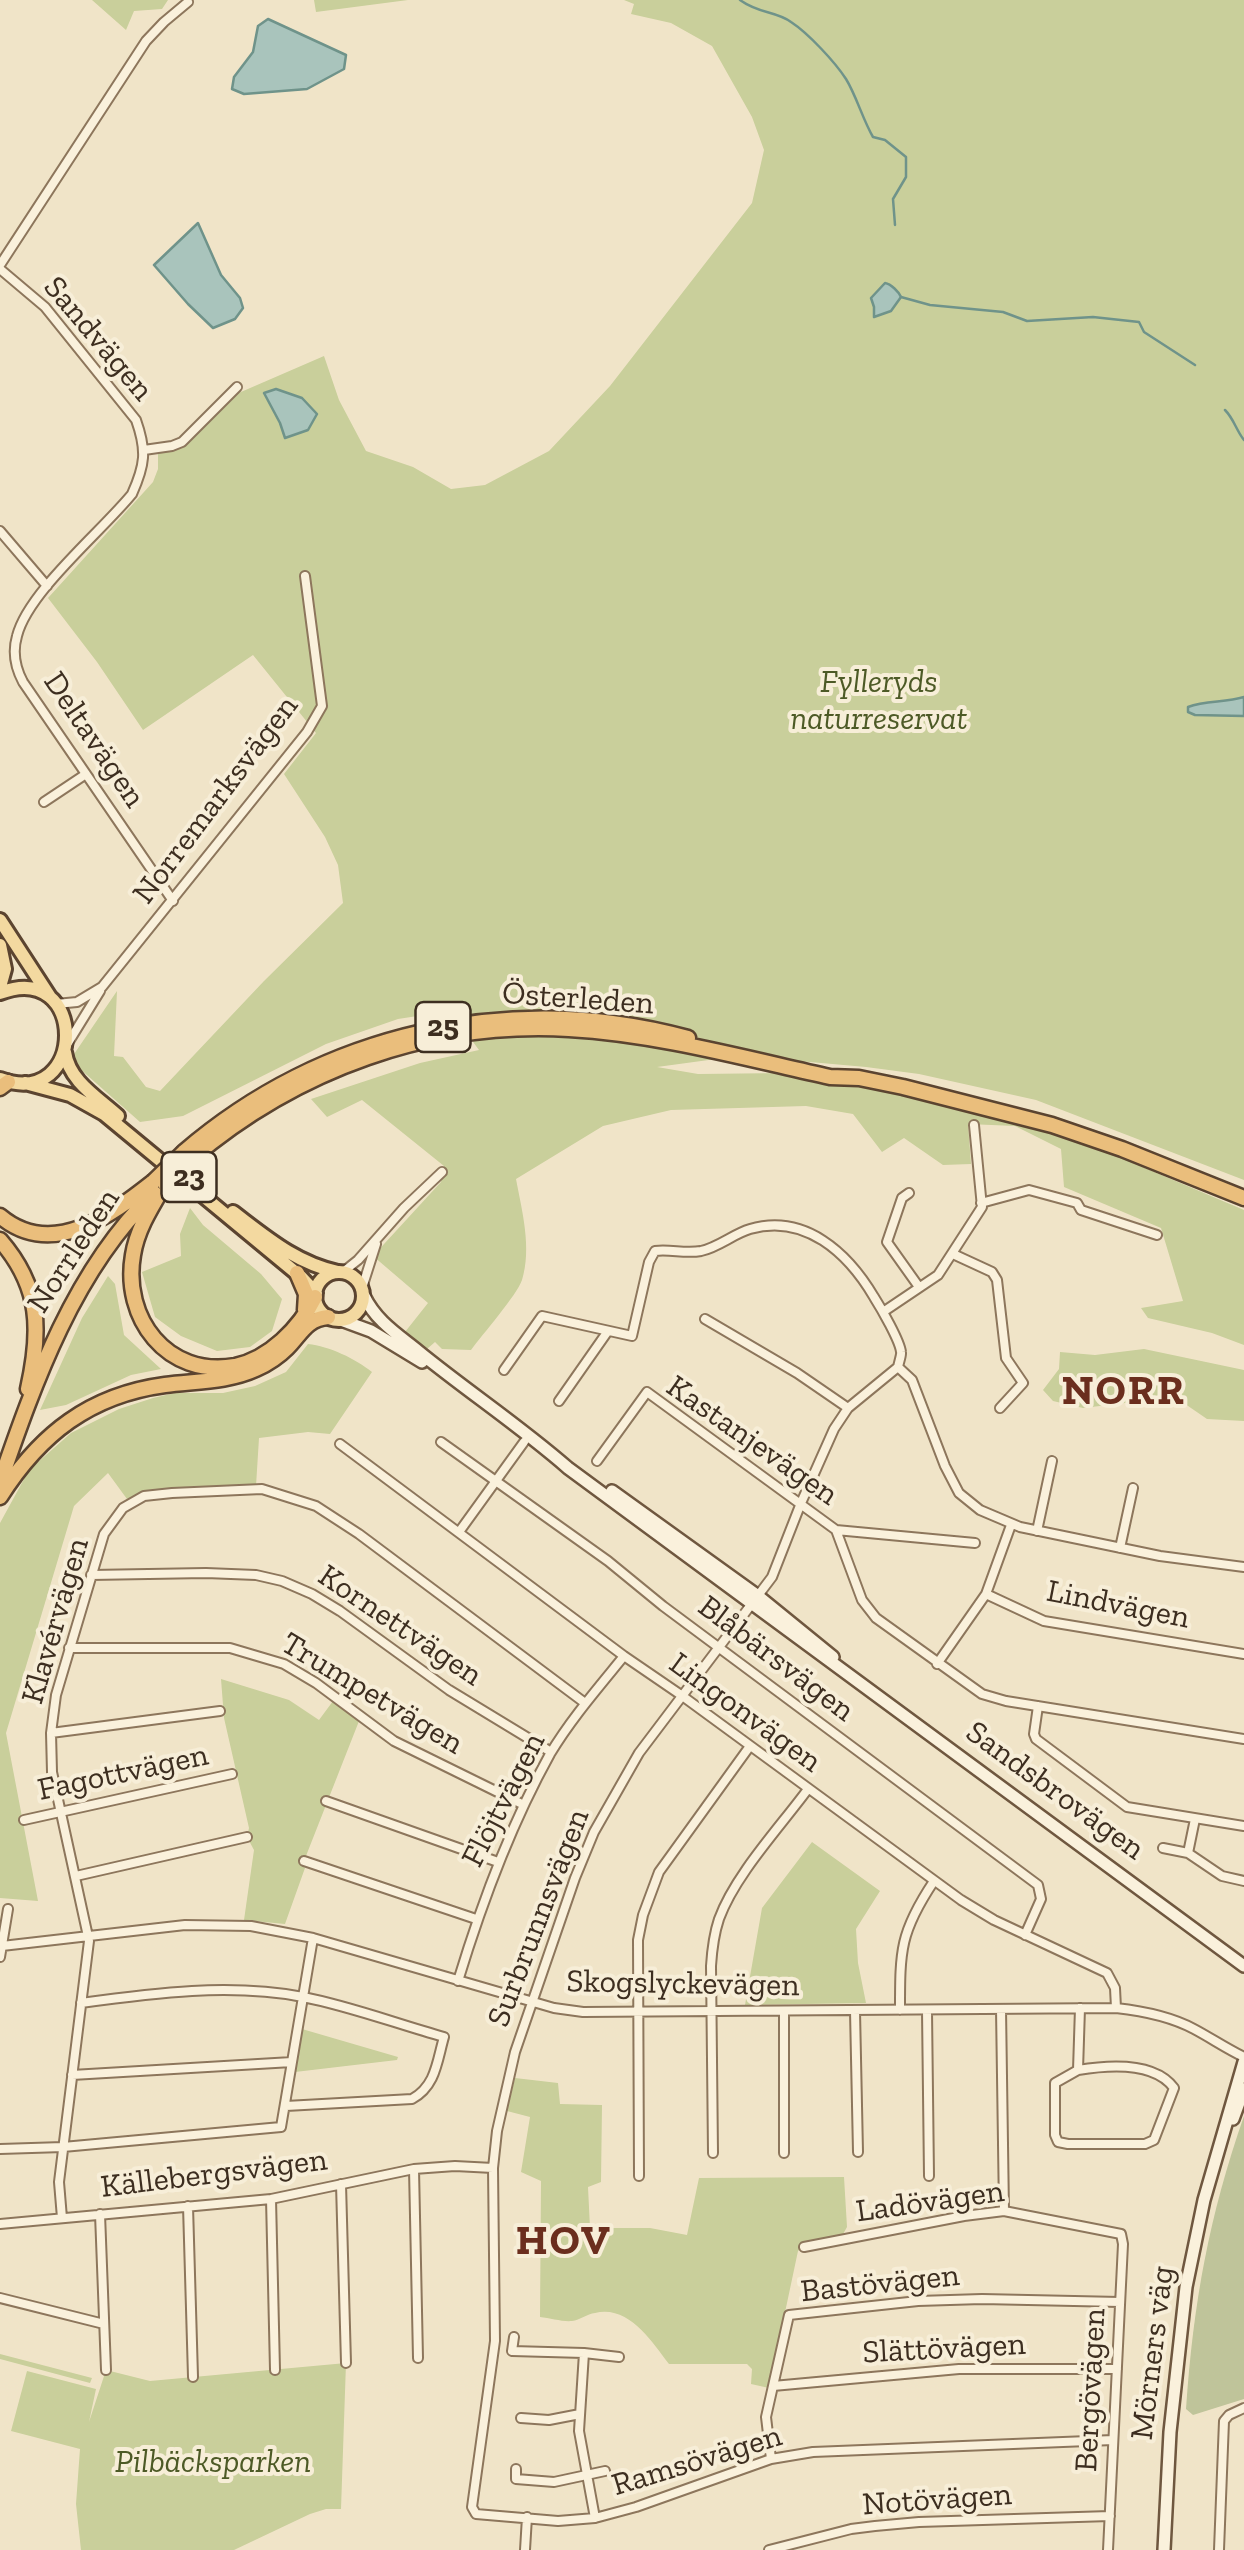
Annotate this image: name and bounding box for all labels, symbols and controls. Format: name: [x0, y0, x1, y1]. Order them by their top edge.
street label: Sandvägen: [35, 269, 161, 409]
park label: Fylleryds naturreservat: [791, 664, 967, 739]
street label: Deltavägen: [35, 665, 153, 815]
street label: Norremarksvägen: [125, 688, 307, 912]
street label: Österleden: [501, 975, 655, 1023]
road number: 25: [416, 1002, 470, 1052]
road number: 23: [162, 1152, 216, 1202]
street label: Norrleden: [20, 1182, 128, 1320]
district label: NORR: [1062, 1367, 1186, 1417]
street label: Kastanjevägen: [659, 1368, 845, 1514]
street label: Klavérvägen: [14, 1534, 98, 1708]
street label: Kornettvägen: [311, 1557, 489, 1695]
street label: Lindvägen: [1043, 1572, 1193, 1638]
street label: Blåbärsvägen: [690, 1588, 862, 1730]
street label: Trumpetvägen: [274, 1625, 470, 1763]
street label: Lingonvägen: [661, 1645, 829, 1781]
street label: Sandsbrovägen: [958, 1713, 1152, 1869]
street label: Flöjtvägen: [454, 1727, 554, 1873]
street label: Fagottvägen: [34, 1736, 212, 1810]
street label: Surbrunnsvägen: [480, 1804, 598, 2032]
street label: Skogslyckevägen: [566, 1963, 800, 2005]
street label: Källebergsvägen: [99, 2141, 329, 2207]
street label: Ladövägen: [854, 2173, 1006, 2231]
district label: HOV: [516, 2217, 612, 2267]
street label: Bastövägen: [799, 2257, 961, 2311]
street label: Mörners väg: [1123, 2264, 1183, 2442]
street label: Bergövägen: [1068, 2307, 1114, 2473]
street label: Slättövägen: [861, 2326, 1027, 2372]
street label: Ramsövägen: [608, 2417, 786, 2505]
park label: Pilbäcksparken: [115, 2444, 311, 2482]
street label: Notövägen: [861, 2476, 1013, 2524]

